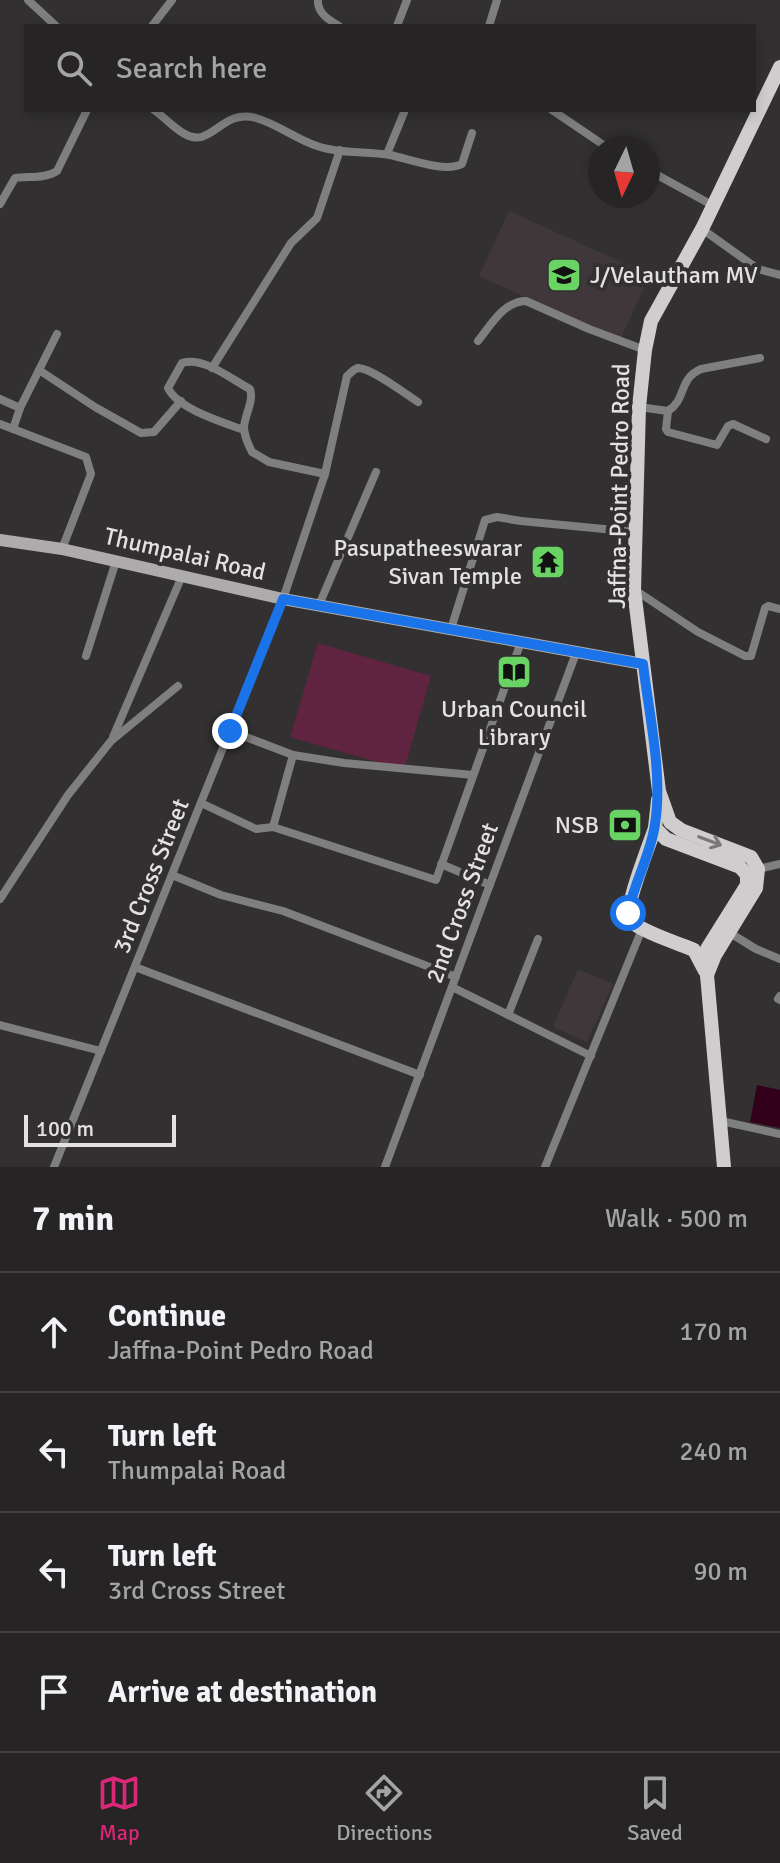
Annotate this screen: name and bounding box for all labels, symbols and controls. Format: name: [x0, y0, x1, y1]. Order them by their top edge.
search box: [24, 24, 756, 112]
icon: search: [52, 46, 96, 90]
text: Search here: [116, 50, 267, 87]
north arrow: [588, 136, 660, 208]
school or university icon: J/Velautham MV: [545, 256, 583, 294]
place label: J/Velautham MV: [590, 260, 758, 290]
street label: Jaffna-Point Pedro Road: [602, 363, 636, 609]
street label: Thumpalai Road: [101, 521, 269, 587]
place label: Pasupatheeswarar Sivan Temple: [334, 533, 522, 591]
temple icon: Pasupatheeswarar Sivan Temple: [529, 543, 567, 581]
library icon: Urban Council Library: [495, 653, 533, 691]
place label: Urban Council Library: [441, 694, 587, 752]
route end: [212, 713, 248, 749]
street label: 3rd Cross Street: [106, 794, 196, 958]
bank icon: NSB: [606, 806, 644, 844]
place label: NSB: [555, 810, 599, 840]
street label: 2nd Cross Street: [419, 819, 505, 987]
one-way arrow: [697, 835, 722, 849]
route start: [610, 895, 646, 931]
scale bar: [24, 1111, 176, 1147]
text: 100 m: [36, 1115, 94, 1142]
text: 7 min: [32, 1198, 114, 1240]
text: Walk · 500 m: [605, 1203, 748, 1235]
text: Continue: [108, 1298, 226, 1335]
icon: ahead: [32, 1310, 76, 1354]
text: 170 m: [679, 1316, 748, 1348]
text: Jaffna-Point Pedro Road: [108, 1335, 374, 1367]
text: Turn left: [108, 1418, 217, 1455]
icon: left: [32, 1430, 76, 1474]
text: 240 m: [679, 1436, 748, 1468]
text: Thumpalai Road: [108, 1455, 286, 1487]
text: Turn left: [108, 1538, 217, 1575]
icon: left: [32, 1550, 76, 1594]
text: 90 m: [693, 1556, 748, 1588]
text: 3rd Cross Street: [108, 1575, 285, 1607]
icon: arrive: [32, 1670, 76, 1714]
text: Arrive at destination: [108, 1674, 377, 1711]
tab: Map: [97, 1771, 141, 1846]
tab: Directions: [336, 1771, 432, 1846]
tab: Saved: [627, 1771, 683, 1846]

